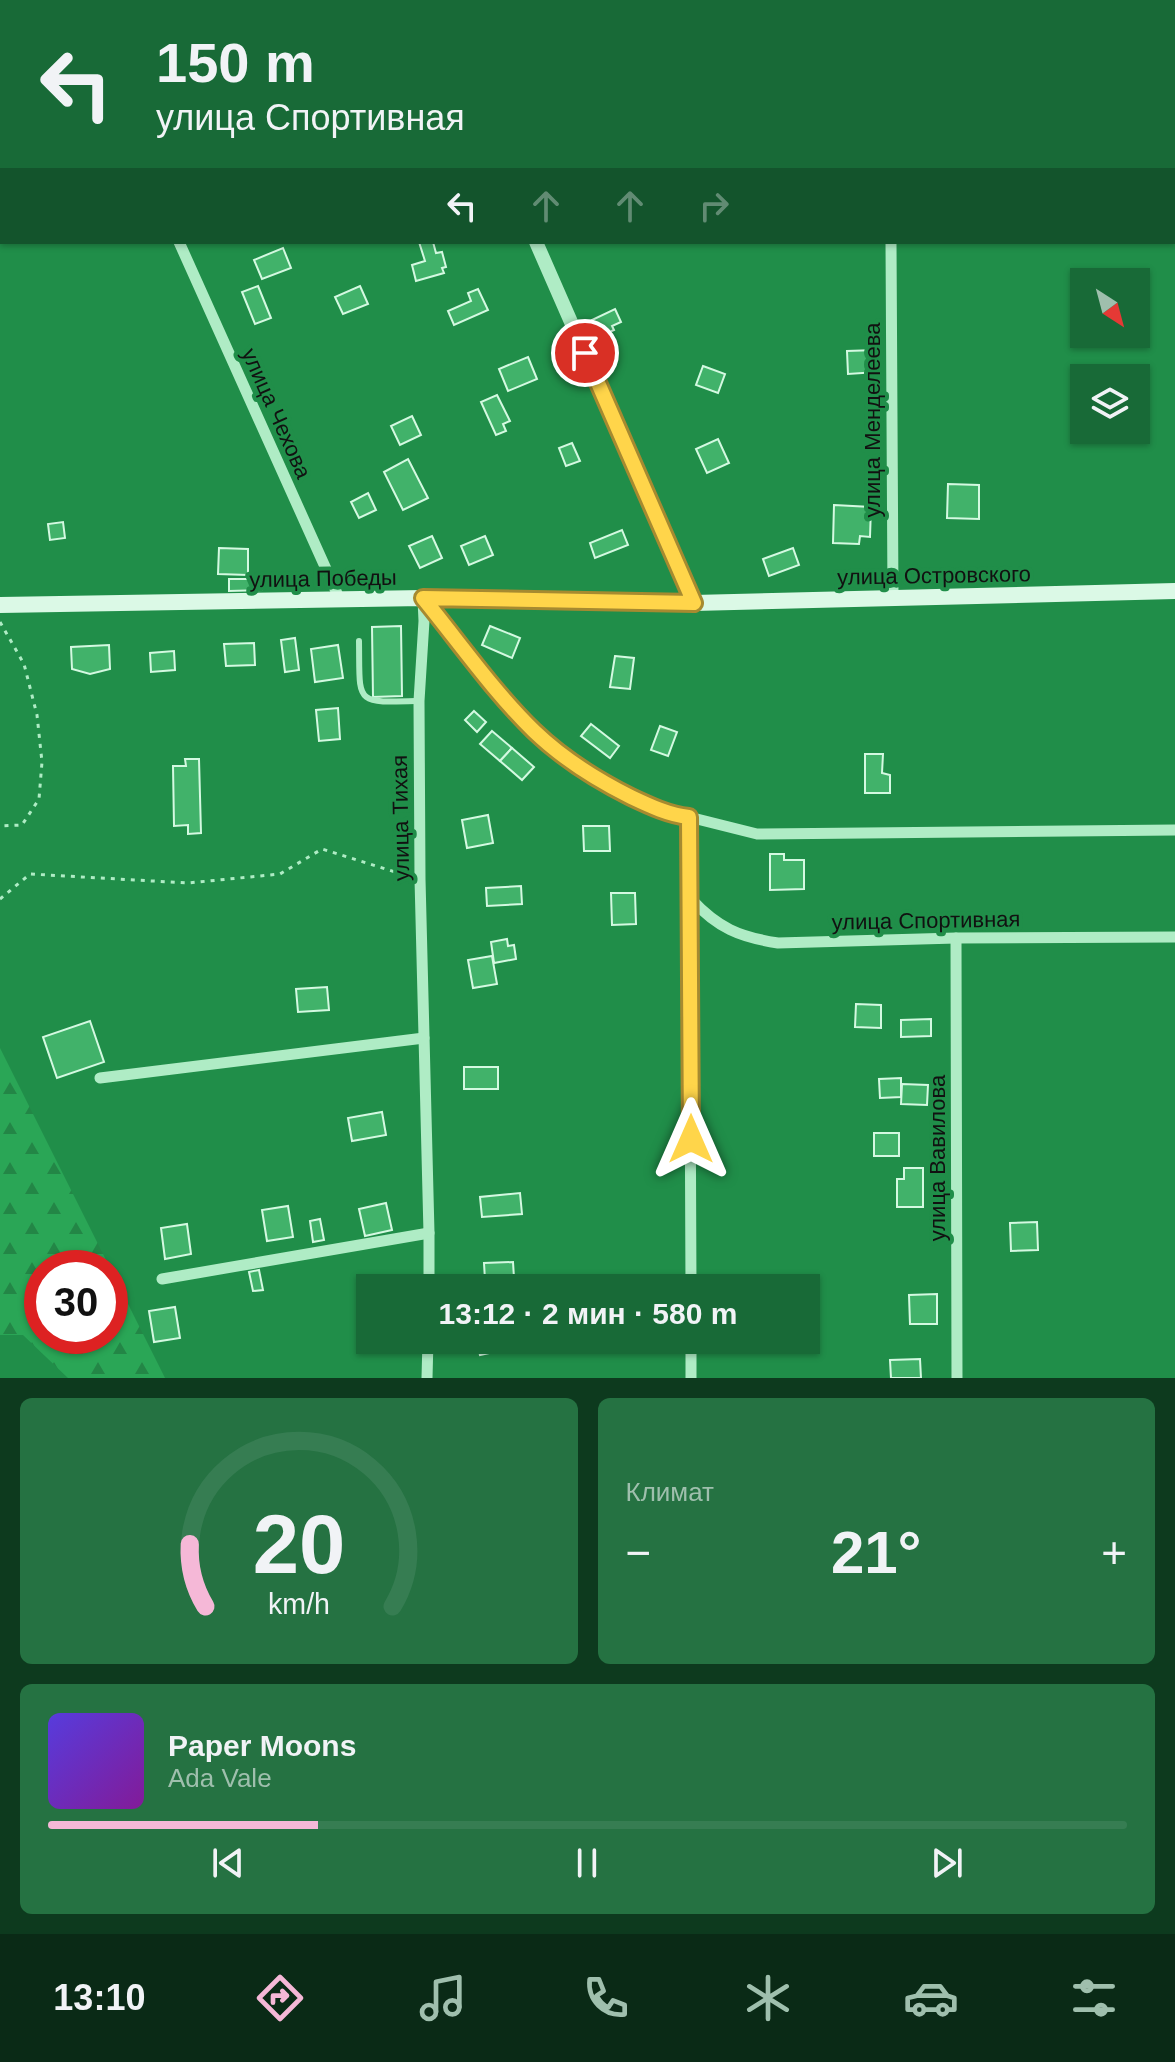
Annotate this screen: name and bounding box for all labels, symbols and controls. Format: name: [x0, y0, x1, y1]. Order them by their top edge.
text: 150 m: [156, 31, 315, 94]
icon: left: [24, 32, 128, 136]
text: улица Спортивная: [156, 97, 465, 138]
icon: left: [440, 184, 484, 228]
icon: ahead: [524, 184, 568, 228]
icon: ahead: [608, 184, 652, 228]
icon: right: [692, 184, 736, 228]
north arrow: [1070, 268, 1150, 348]
map controls: [1070, 268, 1150, 444]
pin: [551, 319, 619, 387]
street label: улица Менделеева: [860, 322, 885, 517]
icon: arrive: [563, 331, 607, 375]
street label: улица Чехова: [237, 344, 317, 483]
button: layers: [1070, 364, 1150, 444]
street label: улица Островского: [837, 561, 1031, 590]
street label: улица Победы: [249, 565, 397, 592]
street label: улица Тихая: [387, 755, 414, 881]
street label: улица Спортивная: [831, 906, 1021, 935]
street label: улица Вавилова: [925, 1074, 950, 1241]
position arrow: [649, 1097, 733, 1181]
speed limit sign: 30: [24, 1250, 128, 1354]
text: 13:12 · 2 мин · 580 m: [439, 1297, 737, 1330]
text: Климат: [626, 1477, 714, 1507]
text: 20: [252, 1498, 345, 1591]
text: 21°: [831, 1519, 922, 1586]
text: −: [626, 1528, 651, 1577]
text: +: [1101, 1528, 1127, 1577]
text: km/h: [268, 1588, 330, 1620]
text: Paper Moons: [168, 1729, 356, 1762]
text: Ada Vale: [168, 1763, 272, 1793]
icon: previous: [206, 1841, 250, 1885]
icon: pause: [565, 1841, 609, 1885]
icon: next: [925, 1841, 969, 1885]
icon: directions: [252, 1970, 308, 2026]
icon: music: [415, 1970, 471, 2026]
icon: phone: [578, 1970, 634, 2026]
icon: climate: [740, 1970, 796, 2026]
icon: car: [903, 1970, 959, 2026]
icon: filters: [1066, 1970, 1122, 2026]
text: 13:10: [53, 1977, 145, 2018]

